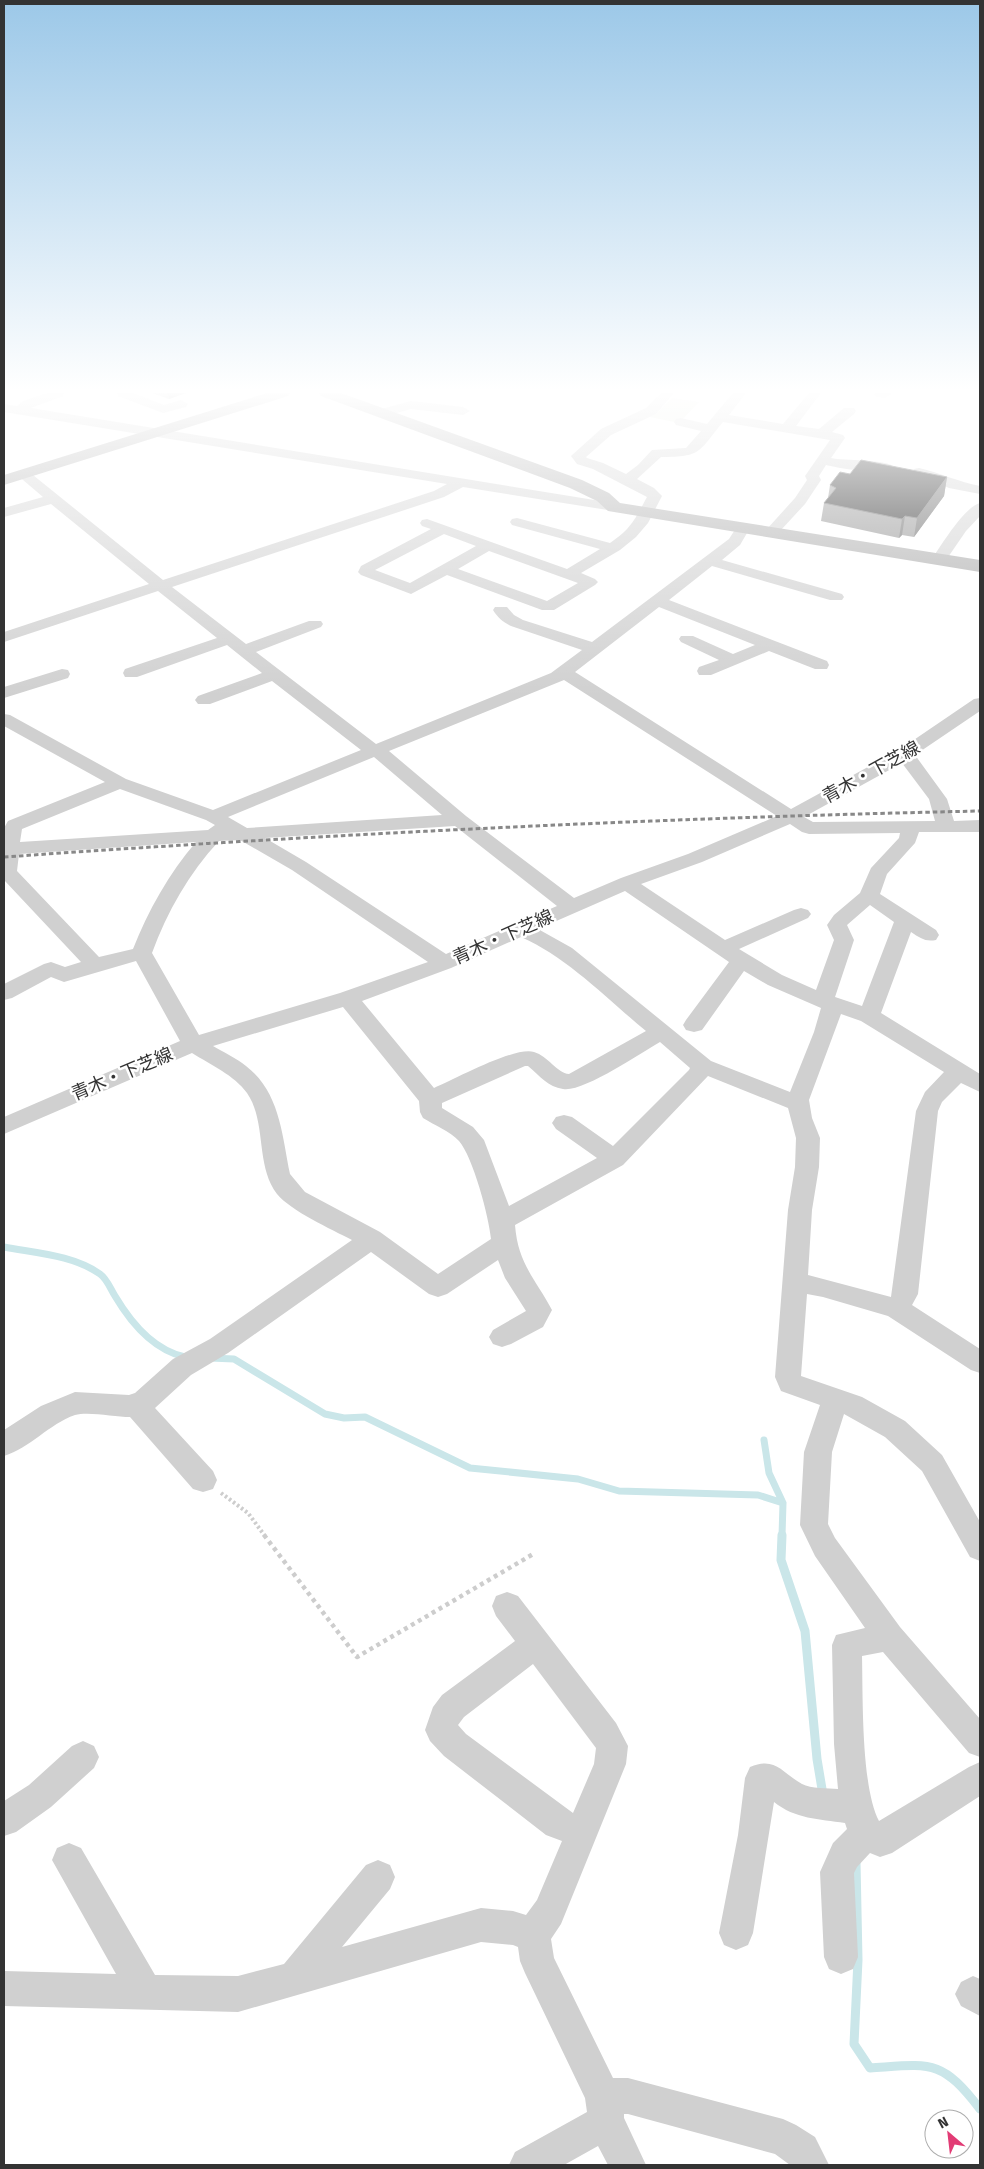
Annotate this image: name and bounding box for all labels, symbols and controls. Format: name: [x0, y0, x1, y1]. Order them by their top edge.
street label: 青木・下芝線: [818, 736, 924, 808]
street label: 青木・下芝線: [449, 905, 557, 969]
street label: 青木・下芝線: [68, 1043, 176, 1105]
north arrow: [924, 2109, 974, 2159]
text: N: [935, 2113, 951, 2133]

